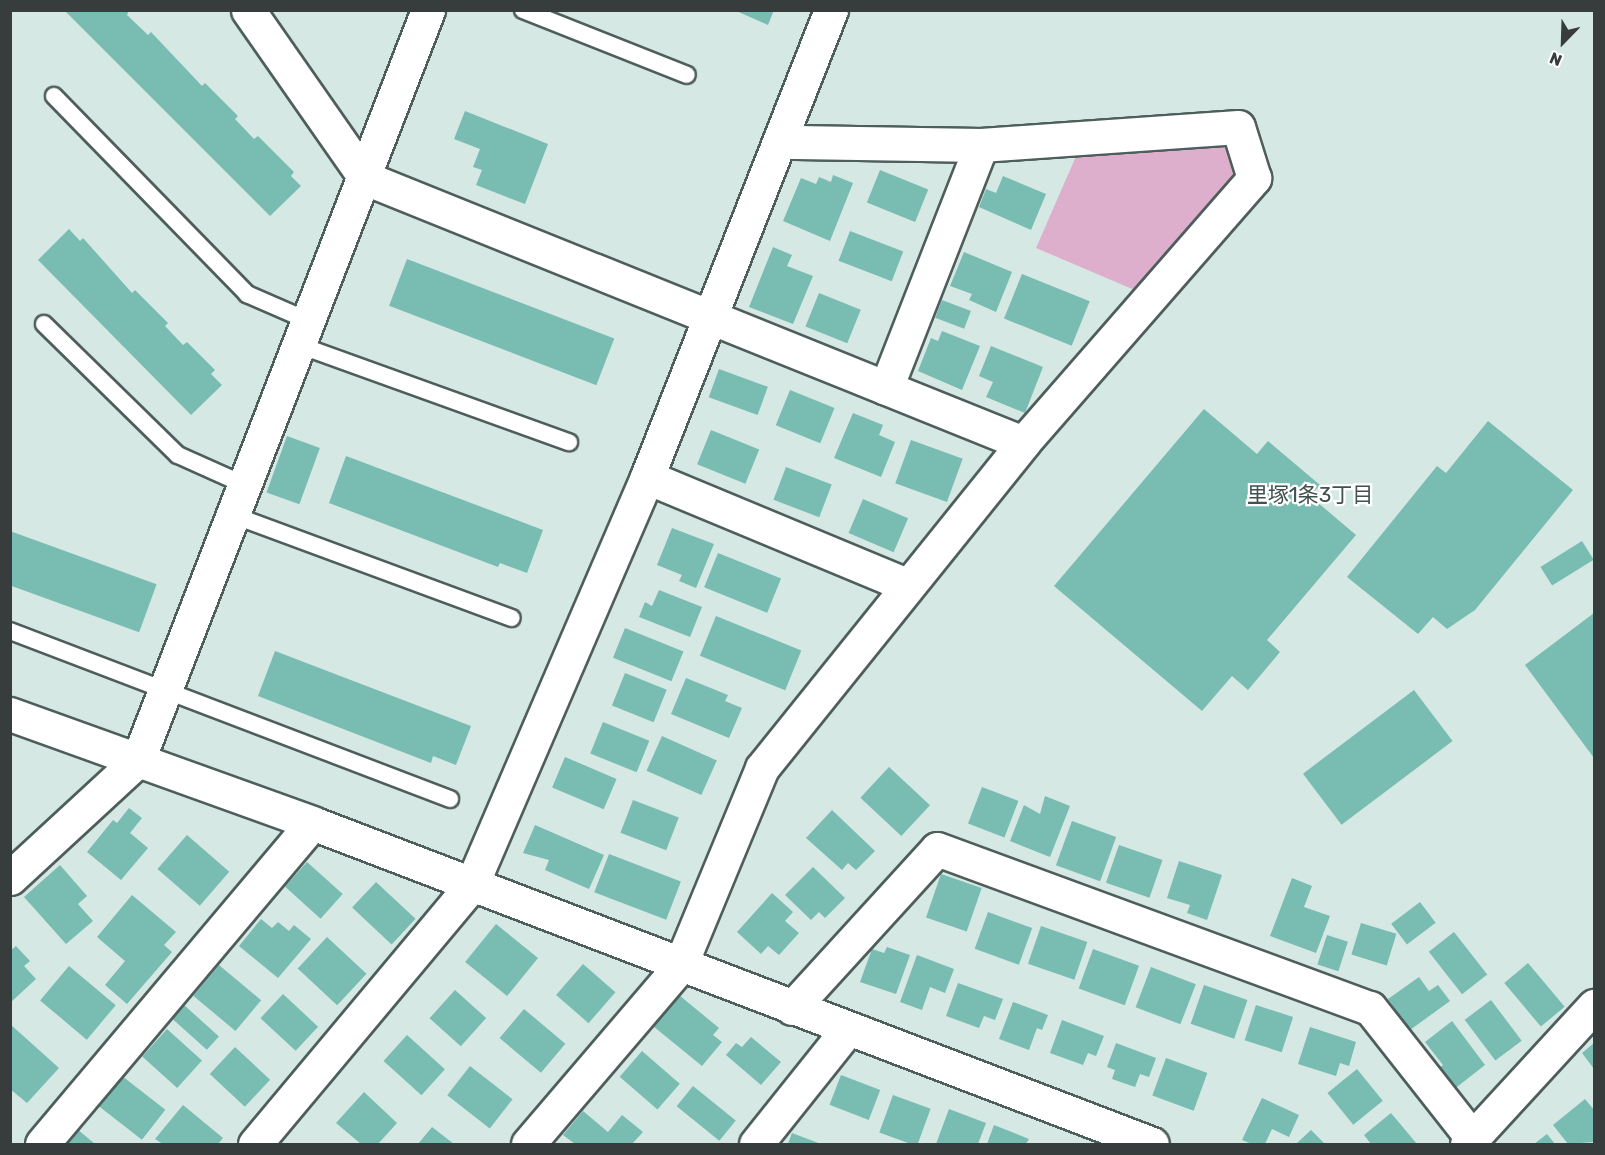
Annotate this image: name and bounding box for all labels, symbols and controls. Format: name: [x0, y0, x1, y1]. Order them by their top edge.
north arrow: [1533, 12, 1593, 72]
text: N: [1547, 48, 1565, 70]
district label: 里塚1条3丁目: [1247, 482, 1373, 508]

